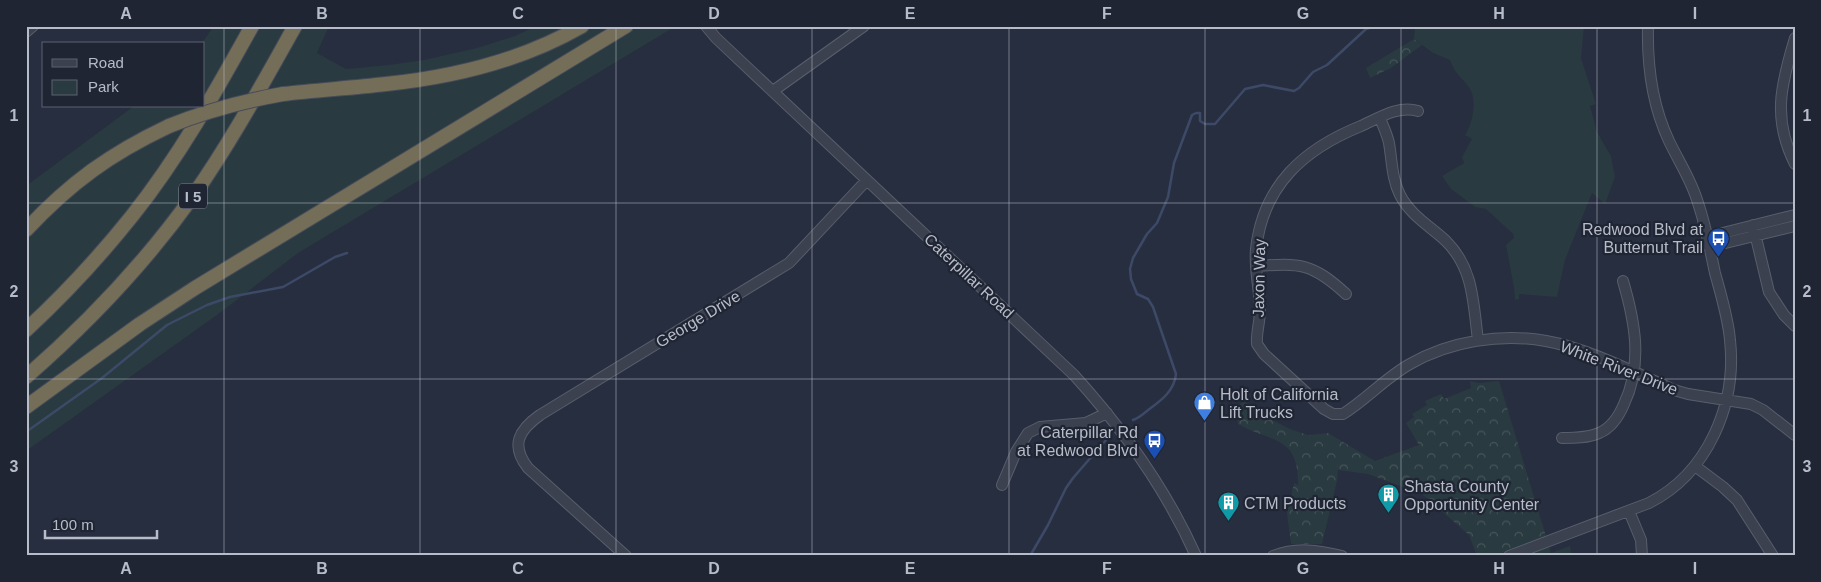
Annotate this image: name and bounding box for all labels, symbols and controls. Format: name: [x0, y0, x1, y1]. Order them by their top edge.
text: A: [120, 5, 132, 22]
text: B: [316, 5, 328, 22]
text: C: [512, 5, 524, 22]
text: D: [708, 5, 720, 22]
text: E: [905, 5, 916, 22]
text: F: [1102, 5, 1112, 22]
text: G: [1297, 5, 1309, 22]
text: H: [1493, 5, 1505, 22]
text: I: [1693, 5, 1697, 22]
legend: [42, 42, 205, 108]
text: Road: [88, 54, 124, 71]
text: Park: [88, 78, 119, 95]
text: 1: [10, 107, 19, 124]
text: 1: [1803, 107, 1812, 124]
road number: I 5: [179, 184, 207, 208]
place label: Redwood Blvd at Butternut Trail: [1582, 221, 1704, 256]
bus stop icon: Redwood Blvd at Butternut Trail: [1707, 226, 1731, 257]
street label: Caterpillar Road: [921, 230, 1017, 322]
street label: Jaxon Way: [1250, 239, 1268, 317]
text: 2: [10, 283, 19, 300]
text: 2: [1803, 283, 1812, 300]
street label: George Drive: [653, 287, 743, 351]
street label: White River Drive: [1558, 338, 1680, 398]
place label: Holt of California Lift Trucks: [1220, 386, 1338, 421]
shop icon: Holt of California Lift Trucks: [1192, 391, 1216, 422]
place label: Caterpillar Rd at Redwood Blvd: [1017, 424, 1138, 459]
bus stop icon: Caterpillar Rd at Redwood Blvd: [1142, 429, 1166, 460]
text: 3: [10, 458, 19, 475]
text: 3: [1803, 458, 1812, 475]
place label: Shasta County Opportunity Center: [1404, 478, 1540, 513]
building icon: Shasta County Opportunity Center: [1376, 483, 1400, 514]
building icon: CTM Products: [1216, 491, 1240, 522]
place label: CTM Products: [1244, 495, 1346, 512]
scale bar: [45, 507, 158, 539]
text: 100 m: [52, 516, 94, 533]
text: A: [120, 560, 132, 577]
text: B: [316, 560, 328, 577]
text: C: [512, 560, 524, 577]
text: D: [708, 560, 720, 577]
text: E: [905, 560, 916, 577]
text: F: [1102, 560, 1112, 577]
text: G: [1297, 560, 1309, 577]
text: H: [1493, 560, 1505, 577]
text: I: [1693, 560, 1697, 577]

